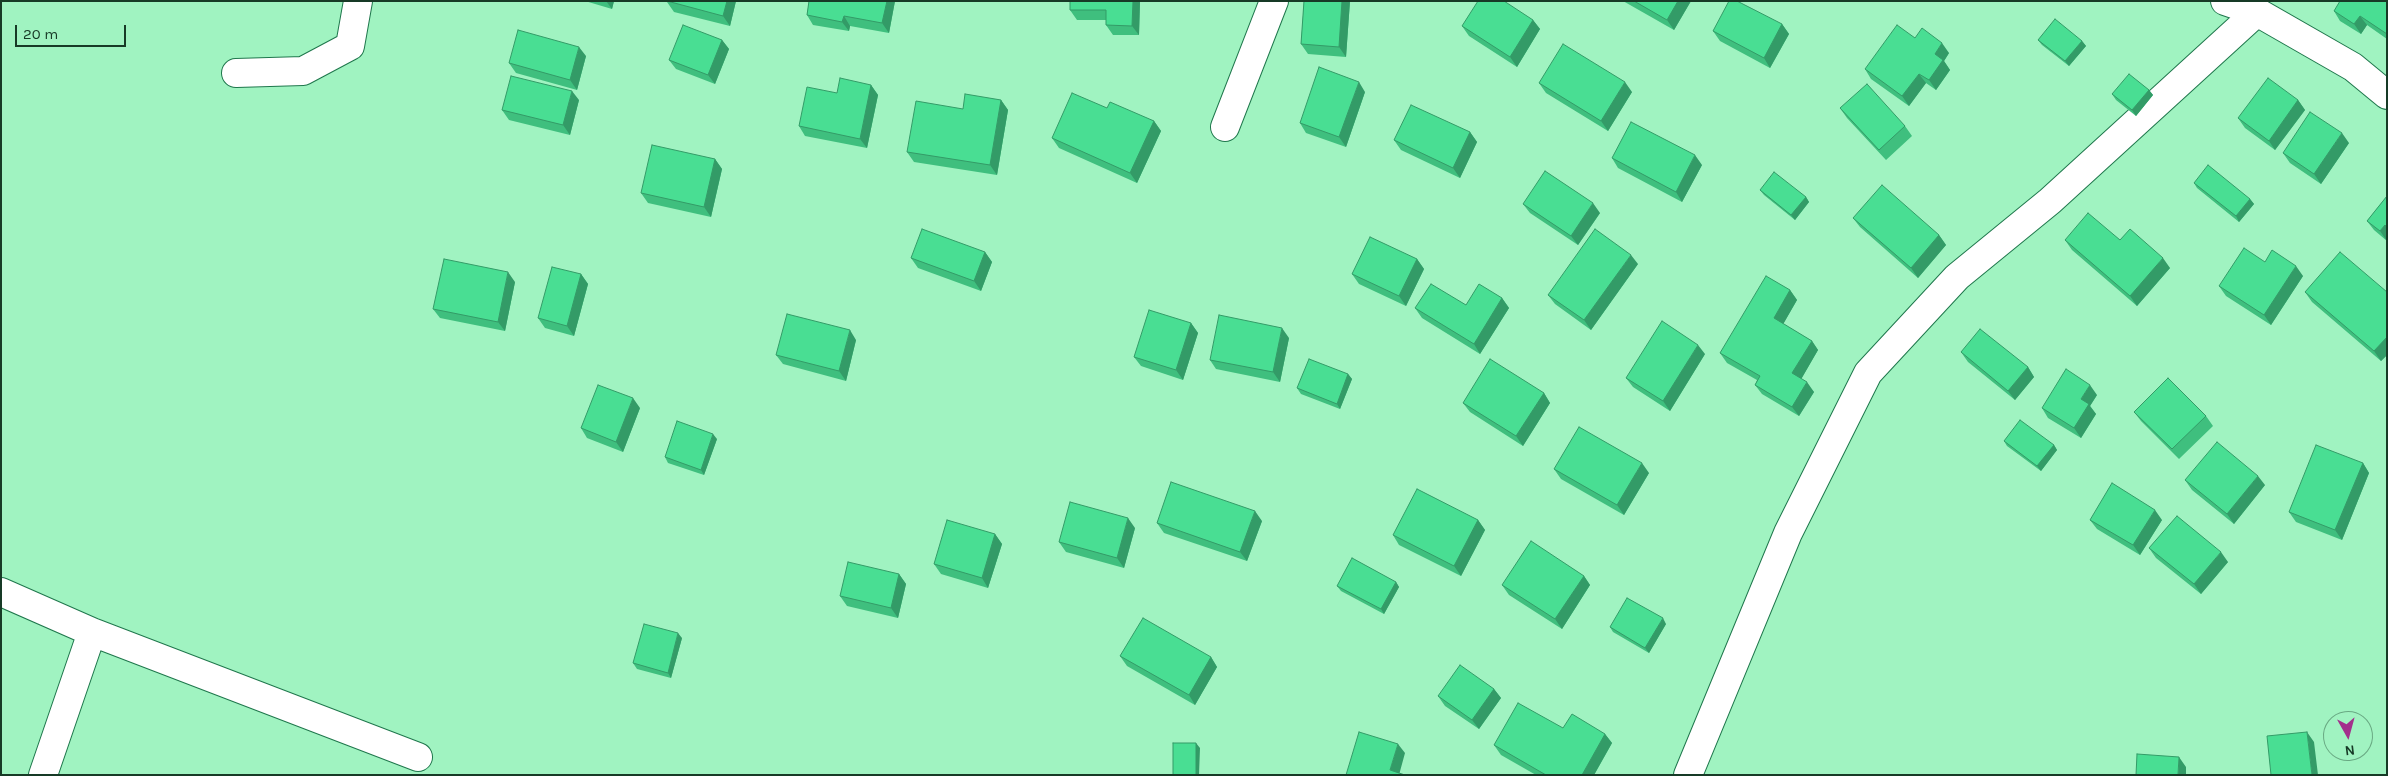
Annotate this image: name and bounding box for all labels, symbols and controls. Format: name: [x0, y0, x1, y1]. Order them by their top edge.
scale bar: [18, 15, 129, 47]
text: 20 m: [23, 25, 58, 43]
north arrow: [2323, 711, 2373, 761]
text: N: [2344, 741, 2356, 759]

